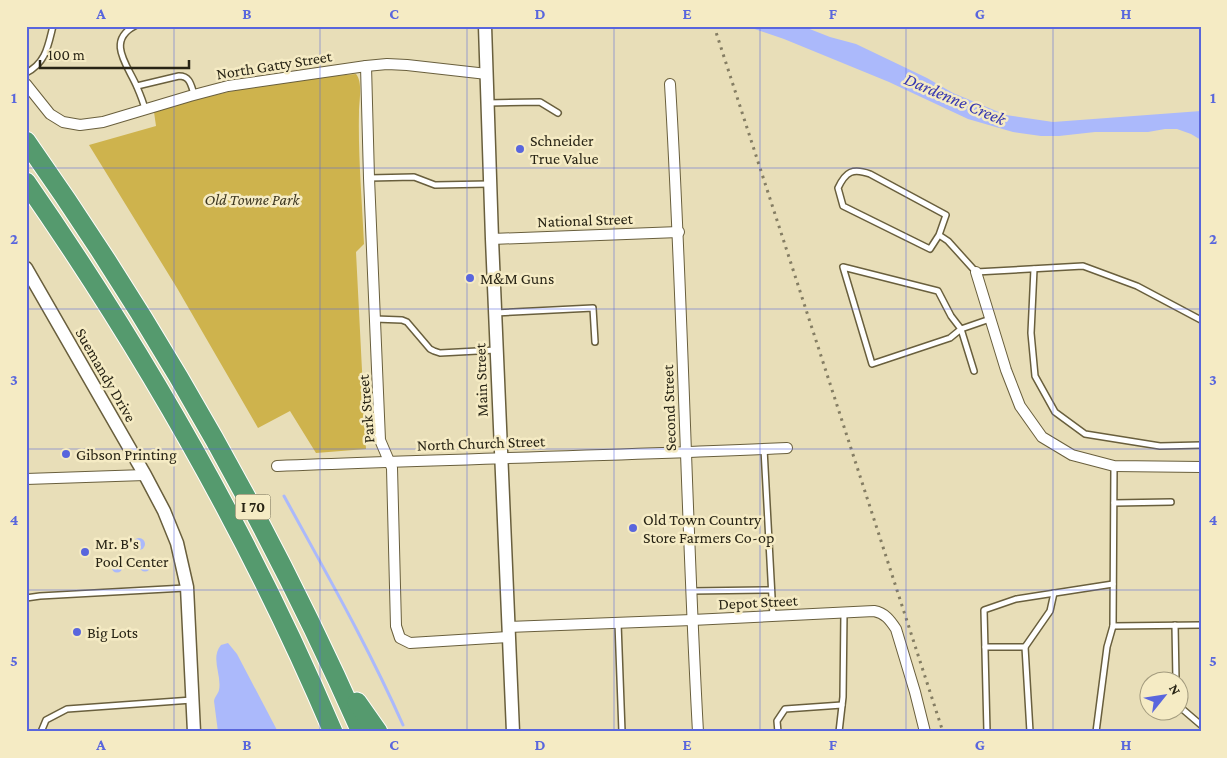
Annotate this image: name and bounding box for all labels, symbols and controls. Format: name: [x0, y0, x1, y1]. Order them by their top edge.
text: A: [95, 5, 106, 22]
text: B: [242, 5, 252, 22]
text: C: [389, 5, 399, 22]
text: D: [534, 5, 546, 22]
text: E: [682, 5, 692, 22]
text: F: [829, 5, 838, 22]
text: G: [975, 5, 985, 22]
text: H: [1121, 5, 1132, 22]
scale bar: [40, 38, 189, 70]
text: 100 m: [48, 47, 85, 63]
street label: North Gatty Street: [215, 47, 334, 84]
water label: Dardenne Creek: [901, 69, 1010, 130]
text: 1: [11, 89, 17, 106]
text: 1: [1210, 89, 1216, 106]
place label: Schneider True Value: [530, 132, 598, 167]
marker: Schneider True Value: [514, 143, 526, 155]
park label: Old Towne Park: [204, 191, 301, 208]
street label: National Street: [537, 210, 634, 230]
text: 2: [10, 230, 18, 247]
text: 2: [1209, 230, 1217, 247]
place label: M&M Guns: [480, 270, 554, 287]
marker: M&M Guns: [464, 272, 476, 284]
street label: Suemandy Drive: [71, 325, 140, 425]
street label: Main Street: [471, 342, 491, 417]
street label: Second Street: [659, 364, 679, 452]
text: 3: [10, 371, 18, 388]
text: 3: [1209, 371, 1217, 388]
street label: Park Street: [354, 373, 377, 444]
street label: North Church Street: [417, 432, 546, 454]
place label: Gibson Printing: [76, 446, 177, 464]
marker: Gibson Printing: [60, 448, 72, 460]
road number: I 70: [236, 494, 270, 520]
text: 4: [10, 511, 19, 528]
place label: Old Town Country Store Farmers Co-op: [643, 511, 774, 547]
text: 4: [1209, 511, 1218, 528]
marker: Old Town Country Store Farmers Co-op: [627, 522, 639, 534]
place label: Mr. B's Pool Center: [95, 535, 169, 570]
marker: Mr. B's Pool Center: [79, 546, 91, 558]
street label: Depot Street: [718, 591, 799, 614]
place label: Big Lots: [87, 624, 138, 642]
marker: Big Lots: [71, 626, 83, 638]
text: 5: [10, 652, 18, 669]
text: 5: [1209, 652, 1217, 669]
north arrow: [1140, 670, 1190, 720]
text: N: [1166, 681, 1185, 698]
text: A: [95, 736, 106, 753]
text: B: [242, 736, 252, 753]
text: C: [389, 736, 399, 753]
text: D: [534, 736, 546, 753]
text: E: [682, 736, 692, 753]
text: F: [829, 736, 838, 753]
text: G: [975, 736, 985, 753]
text: H: [1121, 736, 1132, 753]

